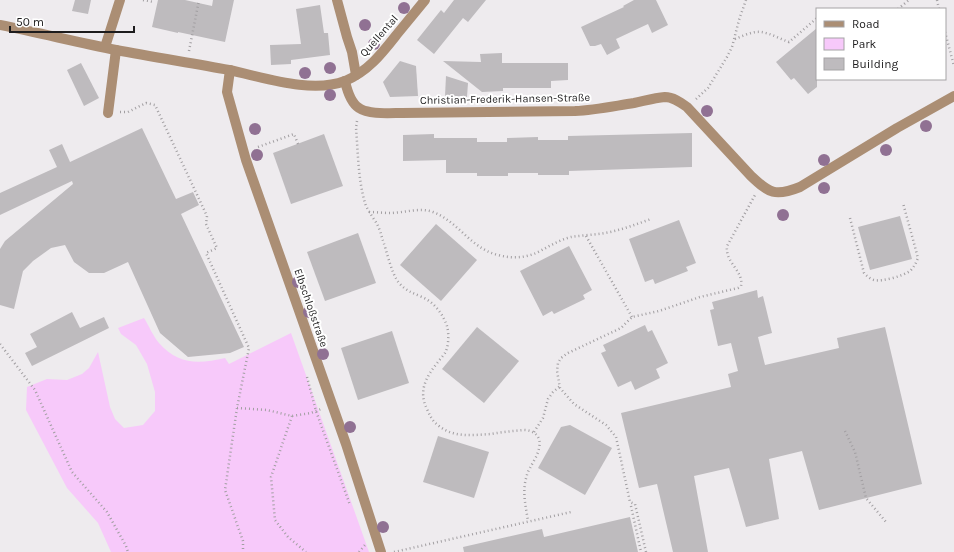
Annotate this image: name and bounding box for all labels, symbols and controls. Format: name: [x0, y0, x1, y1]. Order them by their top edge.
scale bar: [10, 8, 134, 34]
legend: [816, 8, 946, 80]
street label: Quellental: [357, 12, 401, 60]
text: 50 m: [16, 15, 44, 29]
text: Road: [852, 17, 880, 31]
text: Park: [852, 37, 877, 51]
text: Building: [852, 57, 899, 71]
street label: Christian-Frederik-Hansen-Straße: [420, 91, 591, 107]
street label: Elbschloßstraße: [291, 267, 331, 349]

